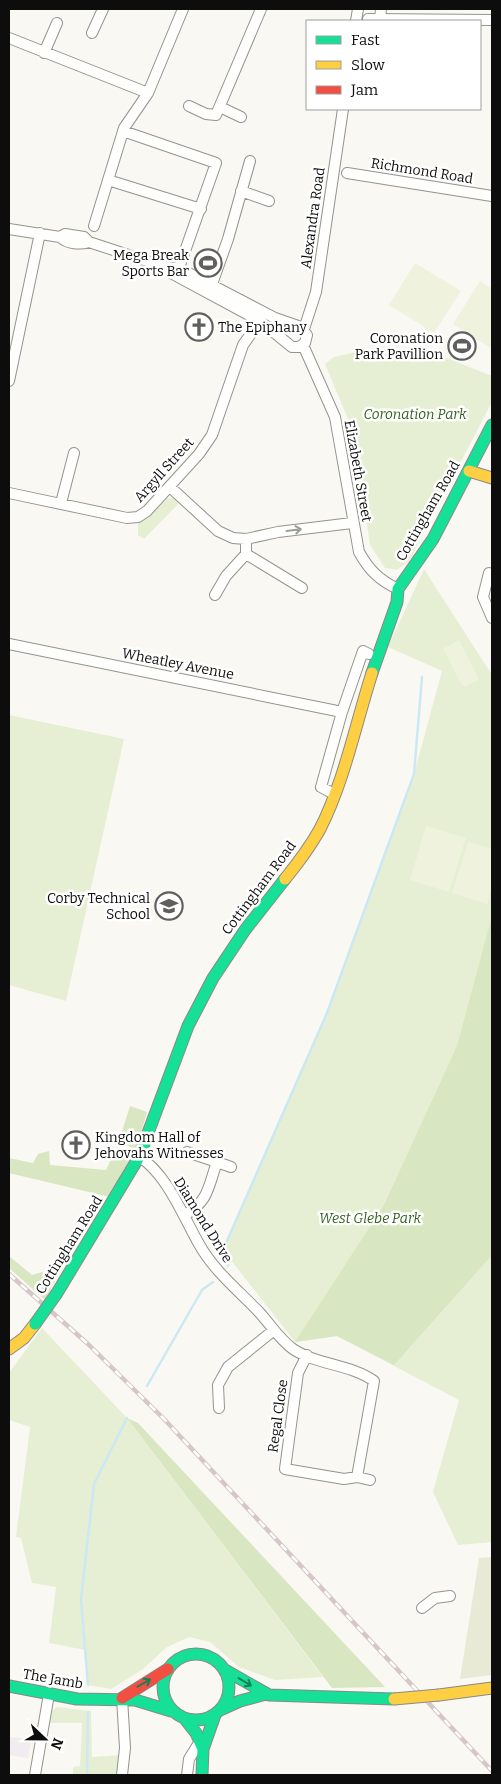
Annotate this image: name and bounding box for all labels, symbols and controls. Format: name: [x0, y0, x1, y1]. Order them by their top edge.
legend: [306, 20, 481, 110]
text: Fast: [351, 31, 380, 49]
text: Slow: [351, 56, 386, 74]
text: Jam: [350, 81, 379, 99]
street label: Richmond Road: [370, 155, 474, 187]
street label: Alexandra Road: [297, 166, 329, 270]
place label: Mega Break Sports Bar: [113, 247, 189, 280]
sports icon: Mega Break Sports Bar: [193, 248, 223, 278]
church icon: The Epiphany: [184, 312, 214, 342]
place label: The Epiphany: [218, 319, 307, 336]
place label: Coronation Park Pavillion: [355, 330, 443, 363]
sports icon: Coronation Park Pavillion: [447, 331, 477, 361]
park label: Coronation Park: [363, 406, 467, 423]
street label: Elizabeth Street: [341, 419, 375, 523]
street label: Argyll Street: [131, 434, 197, 506]
street label: Cottingham Road: [392, 458, 464, 564]
one-way arrow: [286, 525, 302, 535]
street label: Wheatley Avenue: [120, 645, 236, 683]
street label: Cottingham Road: [218, 838, 300, 938]
place label: Corby Technical School: [47, 890, 150, 923]
school or university icon: Corby Technical School: [154, 891, 184, 921]
place label: Kingdom Hall of Jehovahs Witnesses: [94, 1129, 224, 1162]
church icon: Kingdom Hall of Jehovahs Witnesses: [61, 1130, 91, 1160]
street label: Diamond Drive: [170, 1174, 236, 1266]
street label: Cottingham Road: [32, 1193, 106, 1297]
park label: West Glebe Park: [319, 1210, 422, 1227]
street label: Regal Close: [264, 1378, 292, 1454]
street label: The Jamb: [22, 1665, 84, 1693]
one-way arrow: [137, 1677, 151, 1687]
one-way arrow: [238, 1678, 252, 1688]
north arrow: [20, 1714, 70, 1764]
text: N: [47, 1735, 66, 1752]

